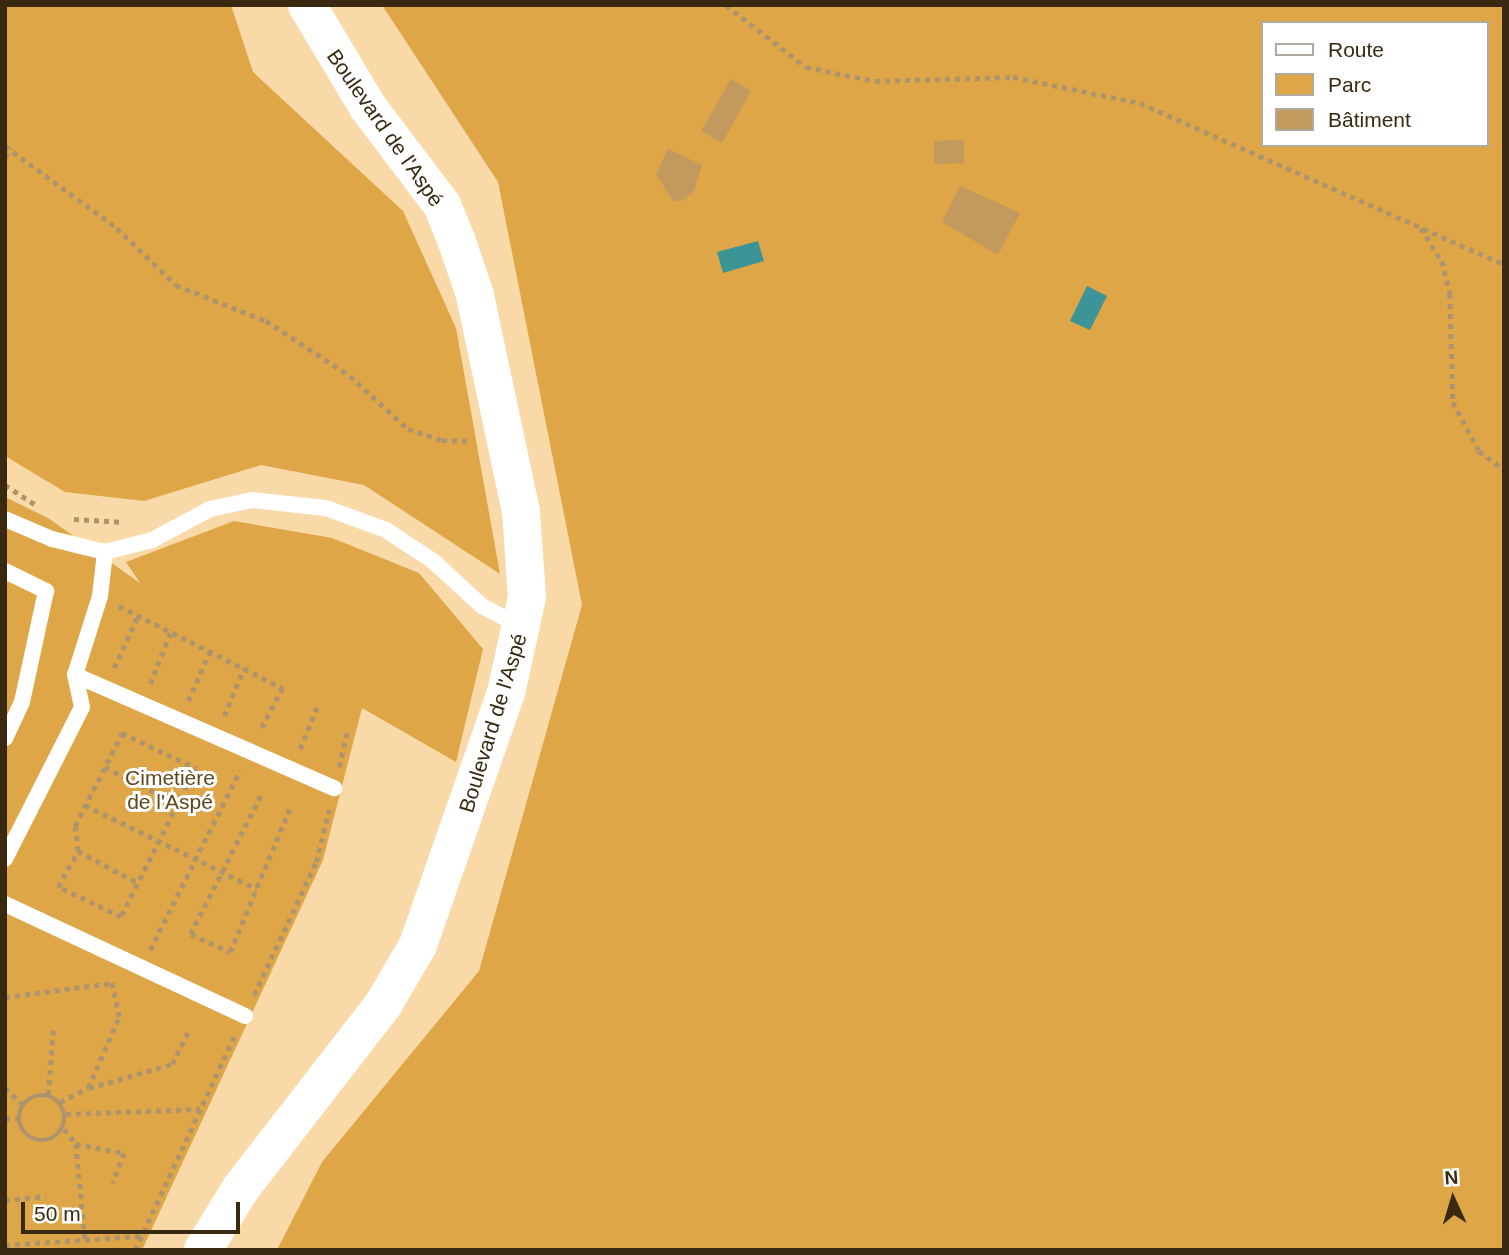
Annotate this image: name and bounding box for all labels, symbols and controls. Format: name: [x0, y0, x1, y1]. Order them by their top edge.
legend: [1260, 21, 1488, 147]
text: Route: [1328, 38, 1384, 61]
street label: Boulevard de l'Aspé: [321, 45, 449, 211]
text: Parc: [1328, 73, 1371, 96]
text: Bâtiment: [1328, 108, 1411, 131]
street label: Boulevard de l'Aspé: [454, 630, 532, 816]
park label: Cimetière de l'Aspé: [125, 765, 215, 815]
north arrow: [1418, 1164, 1488, 1234]
text: N: [1444, 1167, 1459, 1189]
scale bar: [24, 1188, 243, 1232]
text: 50 m: [34, 1202, 81, 1225]

